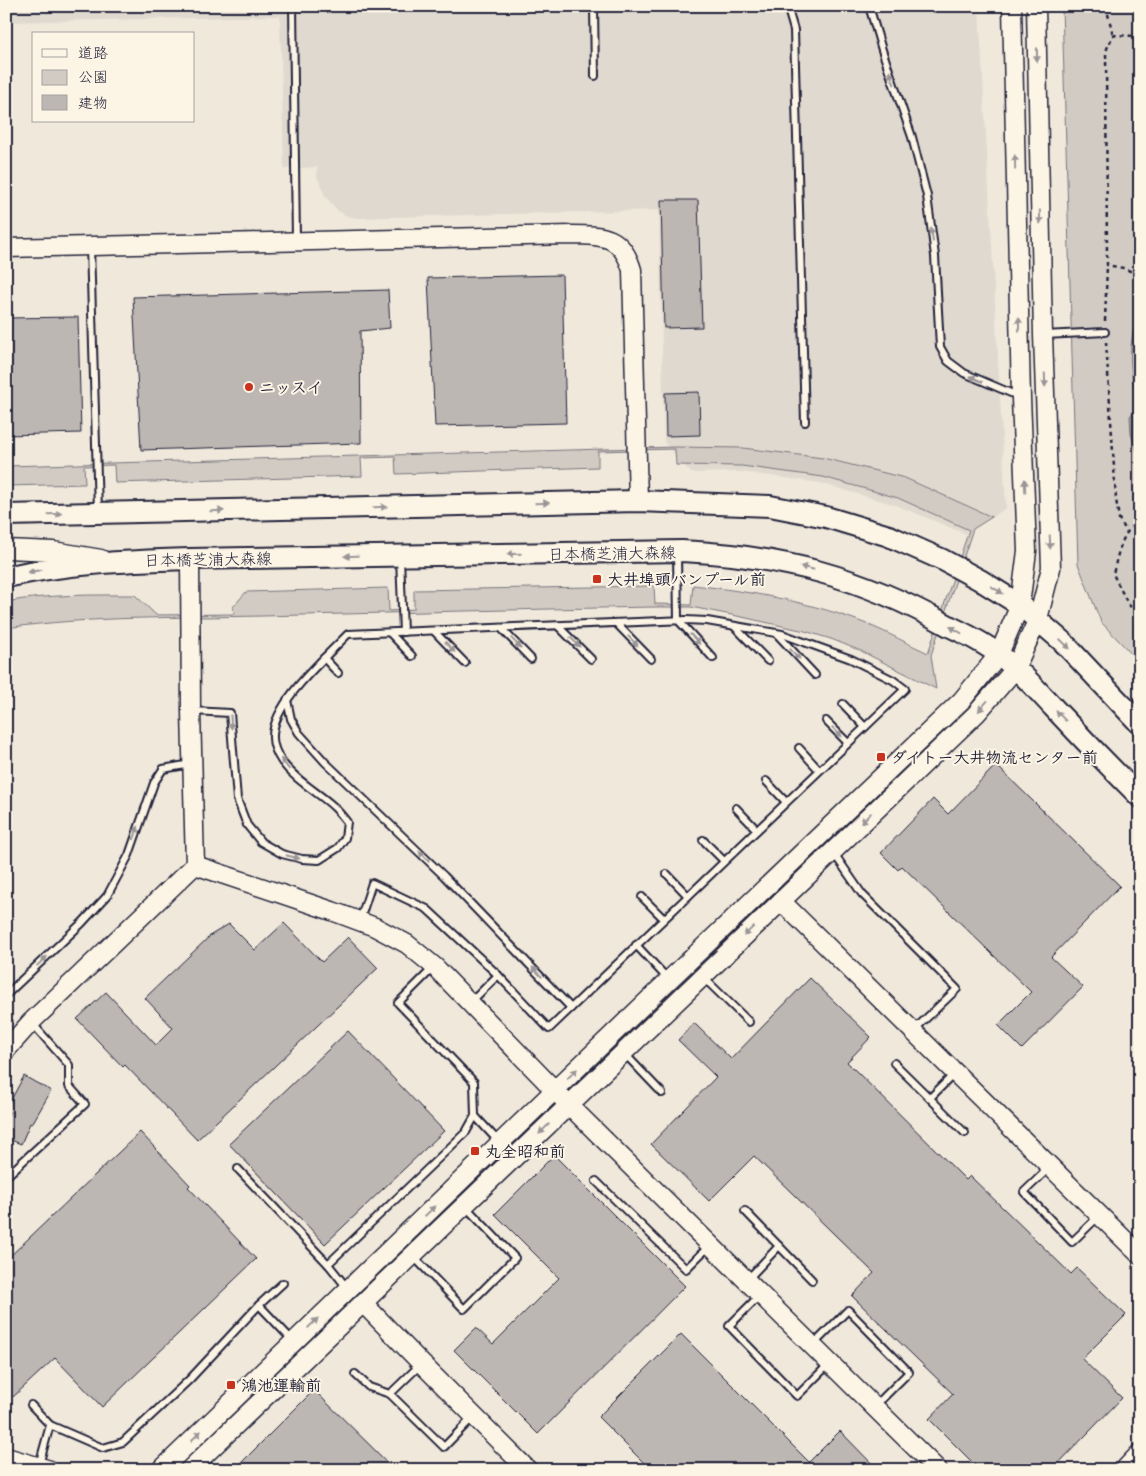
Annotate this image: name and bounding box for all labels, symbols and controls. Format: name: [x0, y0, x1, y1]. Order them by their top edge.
legend: [32, 32, 195, 122]
text: 道路: [78, 42, 108, 66]
one-way arrow: [1033, 47, 1041, 63]
text: 公園: [78, 66, 108, 90]
one-way arrow: [888, 70, 895, 85]
text: 建物: [78, 92, 108, 116]
one-way arrow: [1011, 153, 1019, 169]
one-way arrow: [1037, 210, 1045, 226]
one-way arrow: [928, 226, 936, 242]
one-way arrow: [1015, 316, 1023, 332]
one-way arrow: [1041, 372, 1049, 388]
one-way arrow: [969, 375, 983, 383]
place label: ニッスイ: [259, 376, 323, 401]
marker: ニッスイ: [243, 381, 255, 393]
one-way arrow: [1020, 478, 1028, 494]
one-way arrow: [535, 499, 551, 507]
one-way arrow: [372, 503, 388, 511]
one-way arrow: [210, 506, 226, 514]
one-way arrow: [47, 510, 63, 518]
one-way arrow: [1047, 535, 1055, 551]
street label: 日本橋芝浦大森線: [548, 541, 676, 568]
street label: 日本橋芝浦大森線: [144, 547, 272, 574]
one-way arrow: [505, 550, 521, 558]
one-way arrow: [343, 553, 359, 561]
one-way arrow: [799, 564, 814, 572]
one-way arrow: [27, 568, 43, 576]
place label: 大井埠頭バンプール前: [607, 568, 765, 593]
marker: 大井埠頭バンプール前: [591, 573, 603, 585]
one-way arrow: [990, 586, 1004, 595]
one-way arrow: [950, 625, 963, 634]
one-way arrow: [689, 633, 701, 645]
one-way arrow: [627, 635, 639, 647]
one-way arrow: [568, 636, 580, 648]
one-way arrow: [510, 637, 522, 649]
one-way arrow: [1059, 638, 1071, 650]
one-way arrow: [444, 641, 456, 653]
one-way arrow: [789, 648, 801, 660]
one-way arrow: [977, 699, 989, 711]
one-way arrow: [1055, 710, 1067, 722]
one-way arrow: [227, 715, 235, 731]
one-way arrow: [831, 726, 843, 738]
place label: ダイトー大井物流センター前: [891, 746, 1097, 771]
marker: ダイトー大井物流センター前: [875, 751, 887, 763]
one-way arrow: [279, 758, 290, 771]
one-way arrow: [860, 812, 872, 824]
one-way arrow: [133, 825, 141, 840]
one-way arrow: [418, 850, 430, 862]
one-way arrow: [286, 853, 301, 861]
one-way arrow: [743, 925, 755, 937]
one-way arrow: [35, 955, 47, 967]
one-way arrow: [531, 967, 543, 979]
one-way arrow: [566, 1068, 578, 1080]
one-way arrow: [538, 1123, 550, 1135]
place label: 丸全昭和前: [485, 1140, 565, 1165]
marker: 丸全昭和前: [469, 1145, 481, 1157]
one-way arrow: [424, 1205, 436, 1217]
one-way arrow: [307, 1317, 319, 1329]
place label: 鴻池運輸前: [241, 1374, 321, 1399]
marker: 鴻池運輸前: [225, 1379, 237, 1391]
one-way arrow: [189, 1430, 201, 1442]

